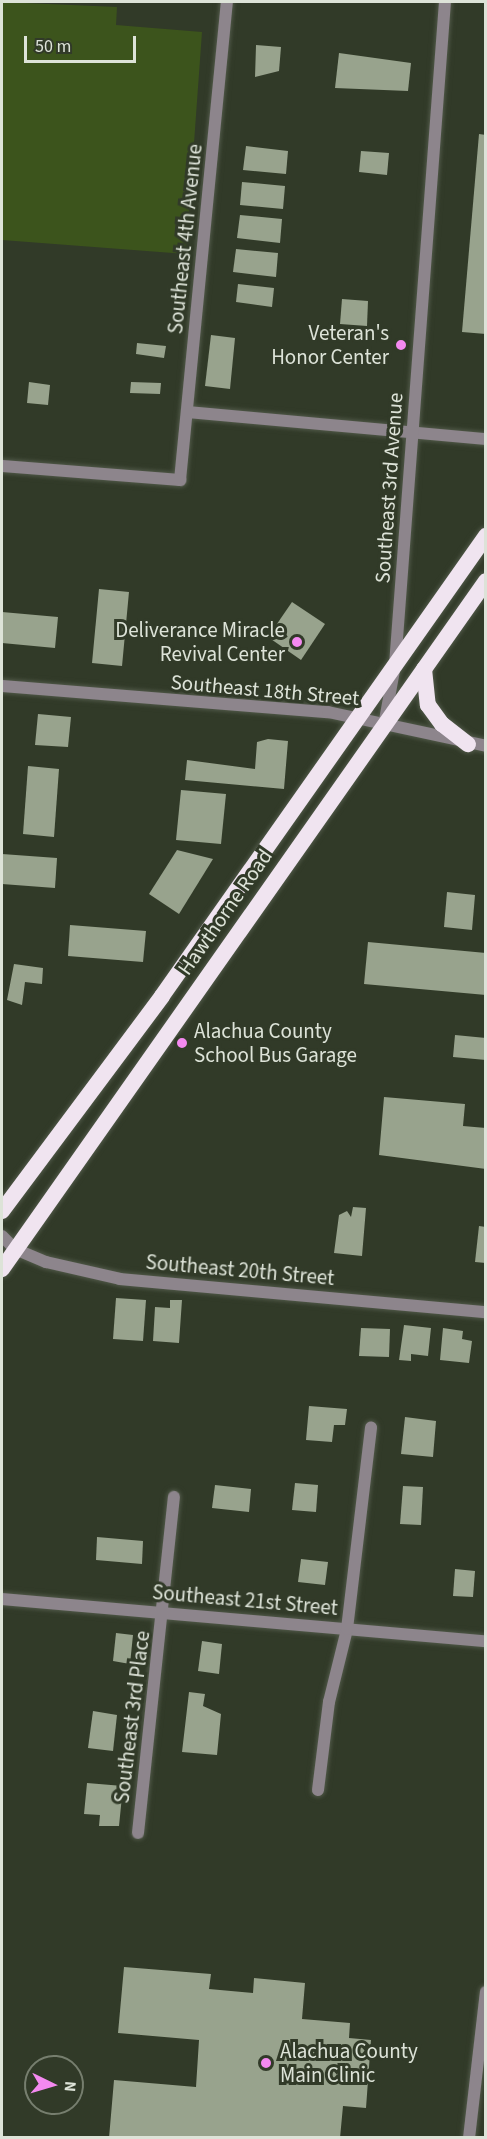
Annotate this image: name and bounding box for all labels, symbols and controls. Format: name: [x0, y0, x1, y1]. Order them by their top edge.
scale bar: [27, 24, 140, 62]
text: 50 m: [35, 34, 71, 59]
street label: Southeast 4th Avenue: [162, 143, 208, 335]
place label: Veteran's Honor Center: [271, 320, 389, 370]
marker: Veteran's Honor Center: [394, 338, 408, 352]
street label: Southeast 3rd Avenue: [370, 392, 408, 584]
place label: Deliverance Miracle Revival Center: [115, 617, 285, 667]
marker: Deliverance Miracle Revival Center: [290, 635, 304, 649]
street label: Southeast 18th Street: [170, 669, 360, 711]
street label: Hawthorne Road: [172, 844, 278, 980]
place label: Alachua County School Bus Garage: [194, 1018, 357, 1068]
marker: Alachua County School Bus Garage: [175, 1036, 189, 1050]
street label: Southeast 20th Street: [145, 1249, 335, 1291]
street label: Southeast 21st Street: [151, 1579, 339, 1621]
street label: Southeast 3rd Place: [109, 1629, 155, 1805]
place label: Alachua County Main Clinic: [280, 2038, 418, 2088]
marker: Alachua County Main Clinic: [257, 2054, 275, 2072]
north arrow: [24, 2055, 84, 2115]
text: N: [59, 2080, 81, 2093]

